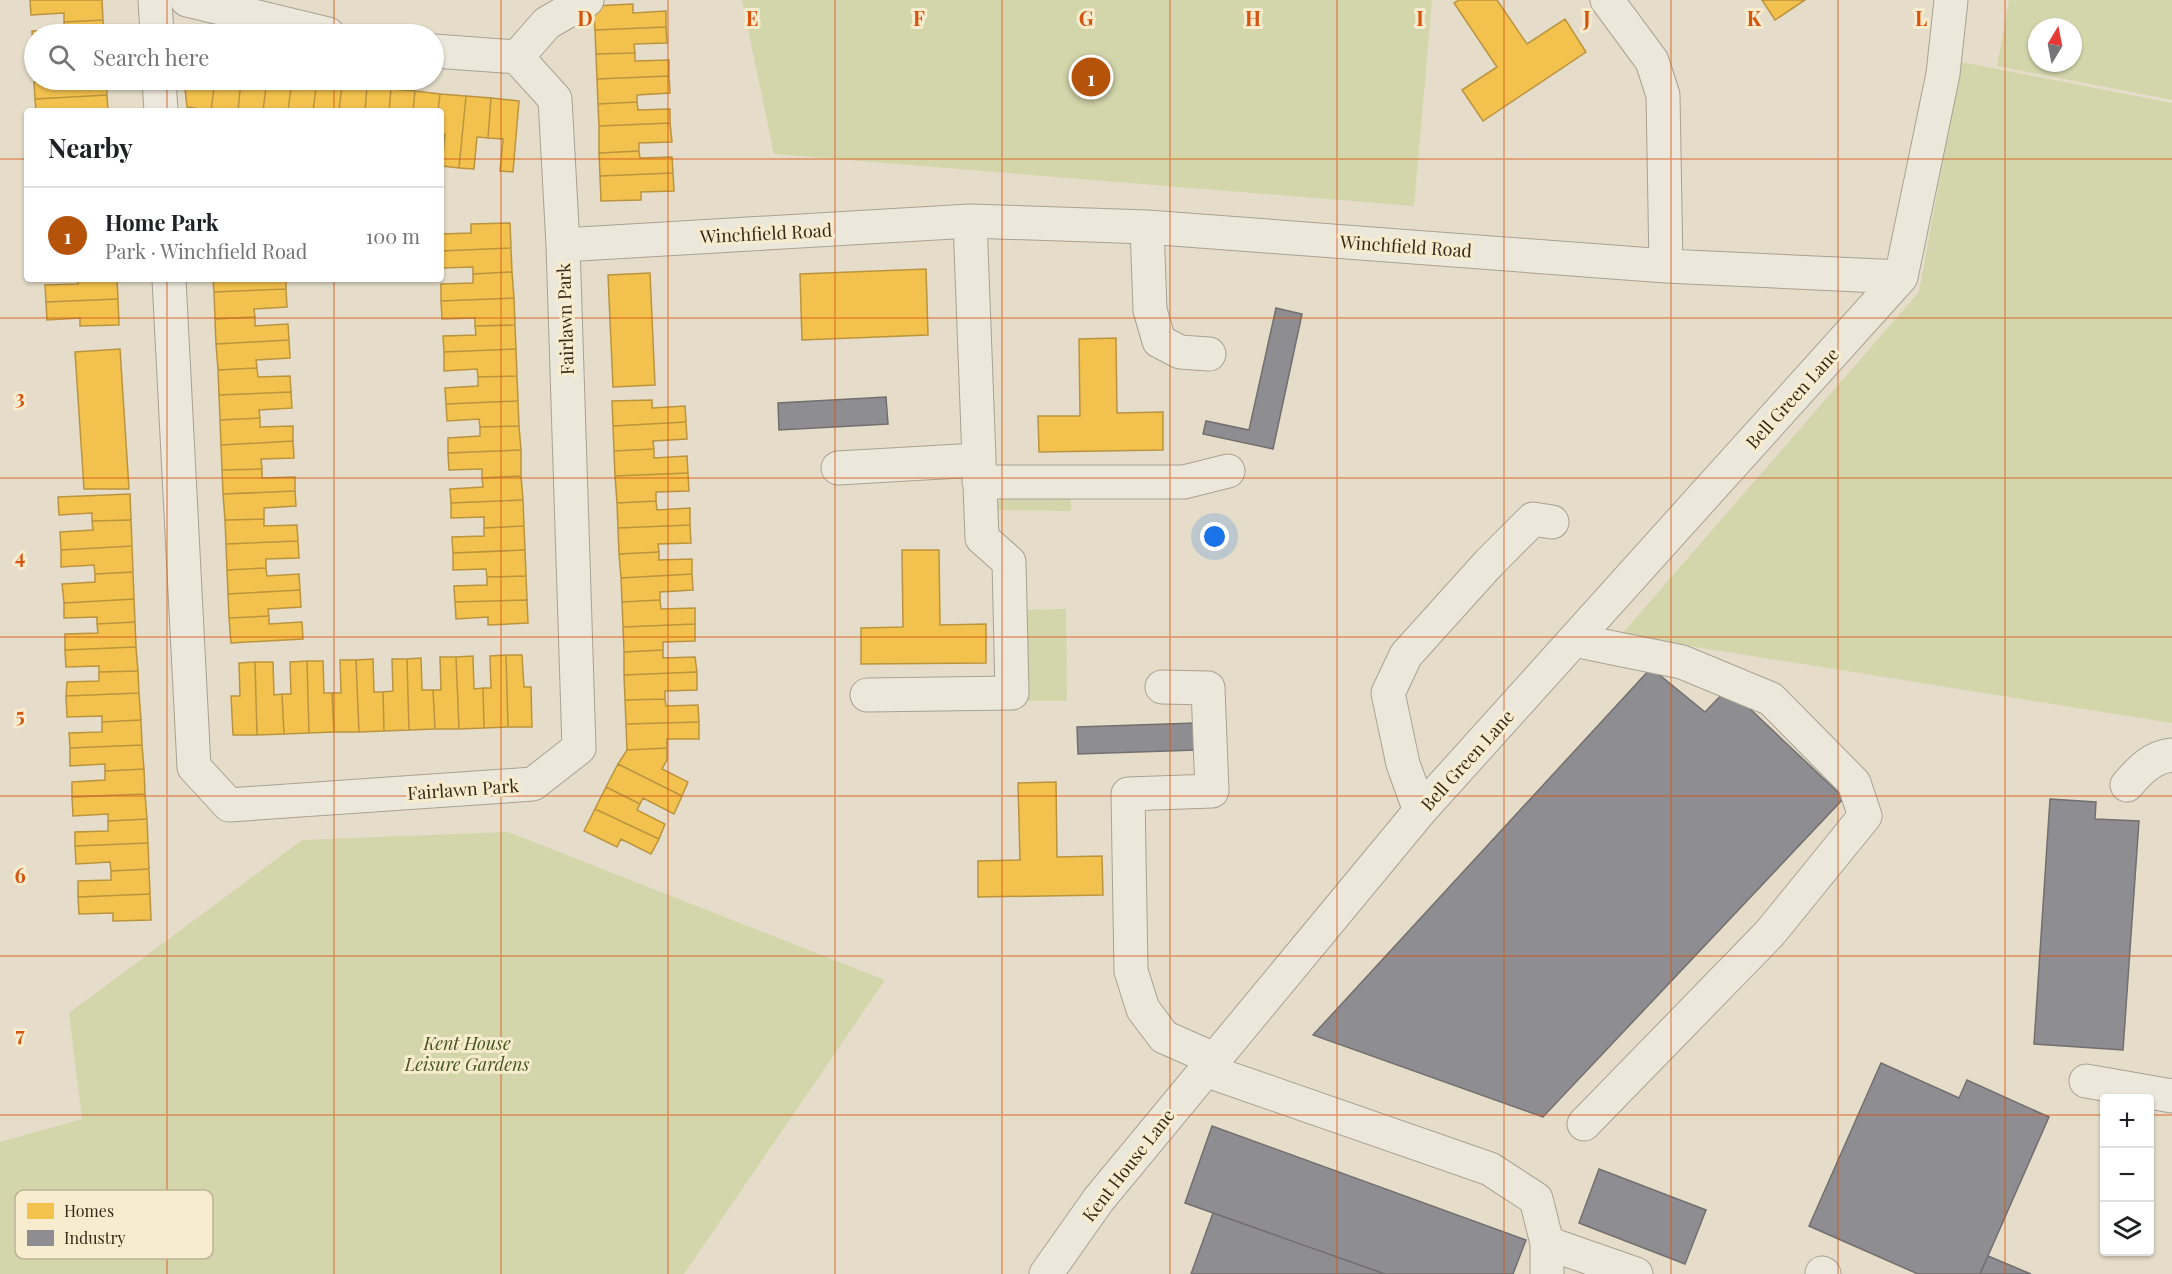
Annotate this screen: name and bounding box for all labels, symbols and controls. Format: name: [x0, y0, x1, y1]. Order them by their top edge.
text: D: [577, 4, 593, 31]
text: E: [746, 4, 758, 31]
text: F: [913, 4, 925, 31]
text: G: [1079, 4, 1094, 31]
text: H: [1245, 4, 1261, 31]
text: I: [1416, 4, 1424, 31]
text: J: [1582, 4, 1591, 31]
text: K: [1747, 4, 1762, 31]
text: L: [1915, 4, 1927, 31]
north arrow: [2028, 18, 2082, 72]
search box: [24, 24, 444, 90]
icon: search: [45, 41, 78, 74]
text: Search here: [93, 42, 209, 72]
pin: 1: [1072, 54, 1110, 100]
text: Nearby: [48, 130, 133, 165]
text: Home Park: [105, 207, 219, 237]
street label: Winchfield Road: [698, 218, 833, 248]
text: 1: [64, 222, 71, 249]
text: 100 m: [366, 222, 420, 249]
street label: Winchfield Road: [1338, 229, 1473, 263]
text: Park · Winchfield Road: [105, 237, 307, 264]
street label: Fairlawn Park: [551, 263, 579, 375]
street label: Bell Green Lane: [1740, 342, 1844, 454]
text: 3: [15, 383, 25, 410]
your location: [1200, 522, 1229, 551]
text: 4: [15, 542, 25, 569]
text: 5: [15, 701, 25, 728]
street label: Bell Green Lane: [1415, 704, 1519, 816]
street label: Fairlawn Park: [406, 773, 520, 805]
text: 6: [14, 861, 26, 888]
text: 7: [15, 1020, 25, 1047]
park label: Kent House Leisure Gardens: [404, 1031, 529, 1076]
map controls: [2100, 1094, 2154, 1256]
button: +: [2100, 1094, 2154, 1148]
street label: Kent House Lane: [1076, 1104, 1180, 1226]
button: −: [2100, 1148, 2154, 1202]
legend: [15, 1190, 213, 1259]
text: Homes: [64, 1200, 114, 1221]
button: layers: [2100, 1202, 2154, 1256]
text: Industry: [64, 1227, 126, 1248]

